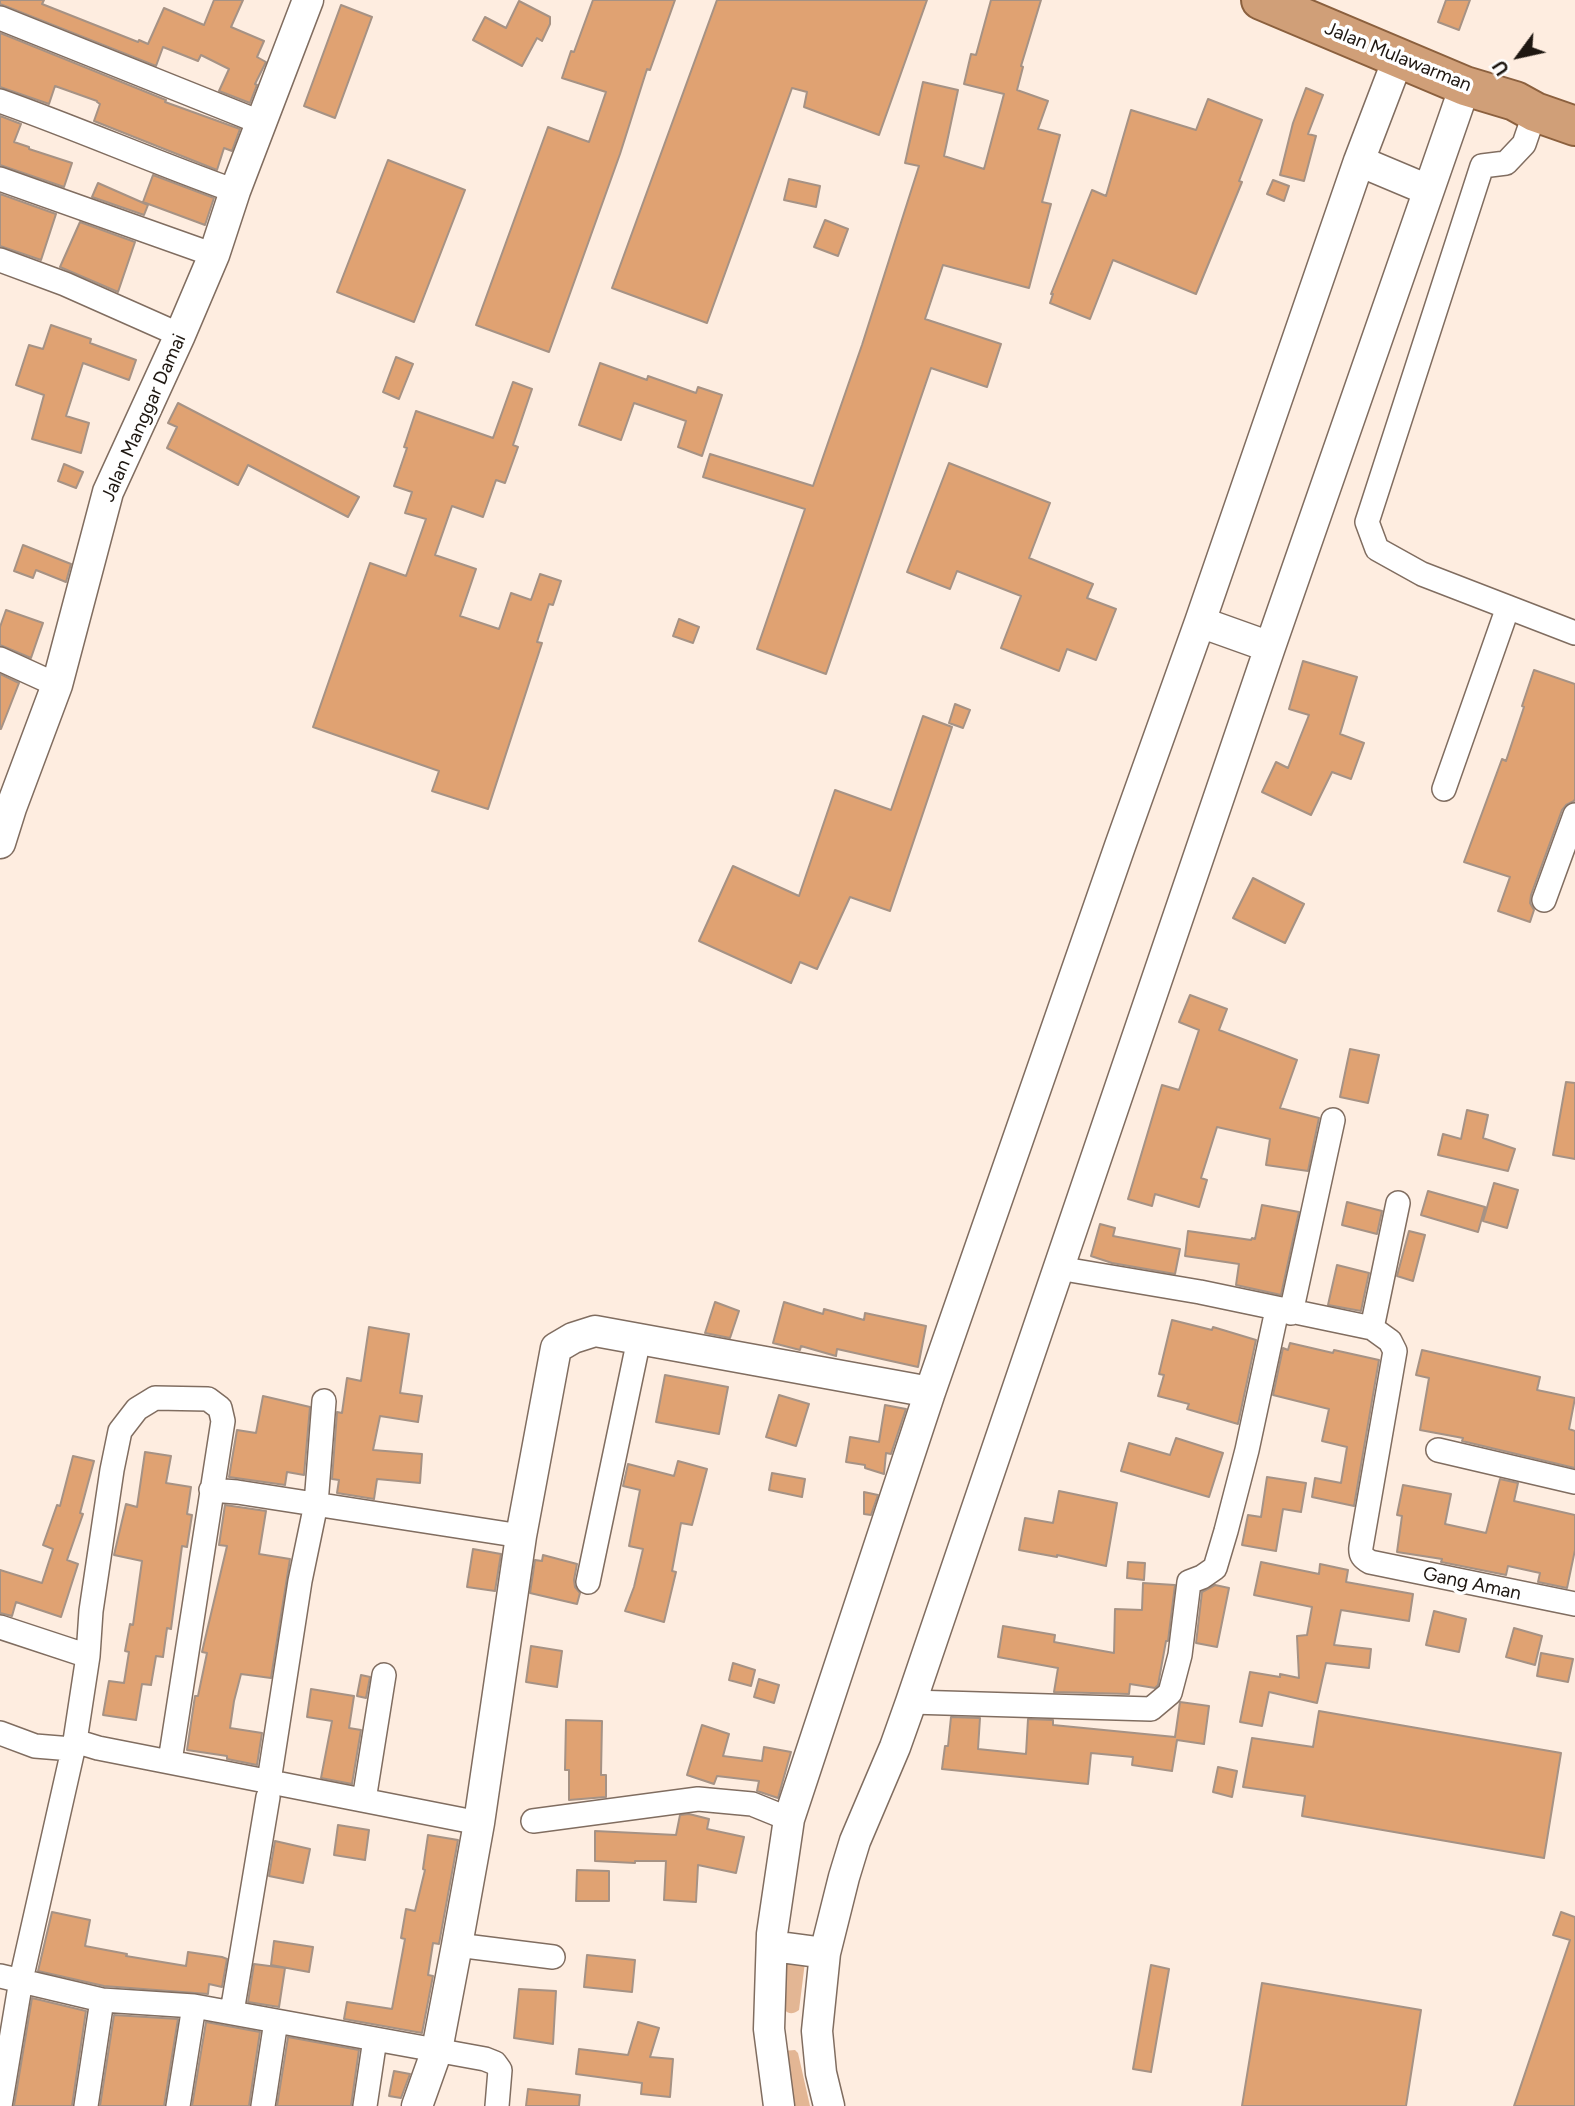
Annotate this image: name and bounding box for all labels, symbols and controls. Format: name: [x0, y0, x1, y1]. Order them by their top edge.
street label: Jalan Mulawarman: [1321, 17, 1475, 97]
north arrow: [1484, 21, 1554, 91]
text: U: [1488, 56, 1514, 80]
street label: Jalan Manggar Damai: [97, 331, 191, 505]
street label: Gang Aman: [1421, 1562, 1523, 1606]

